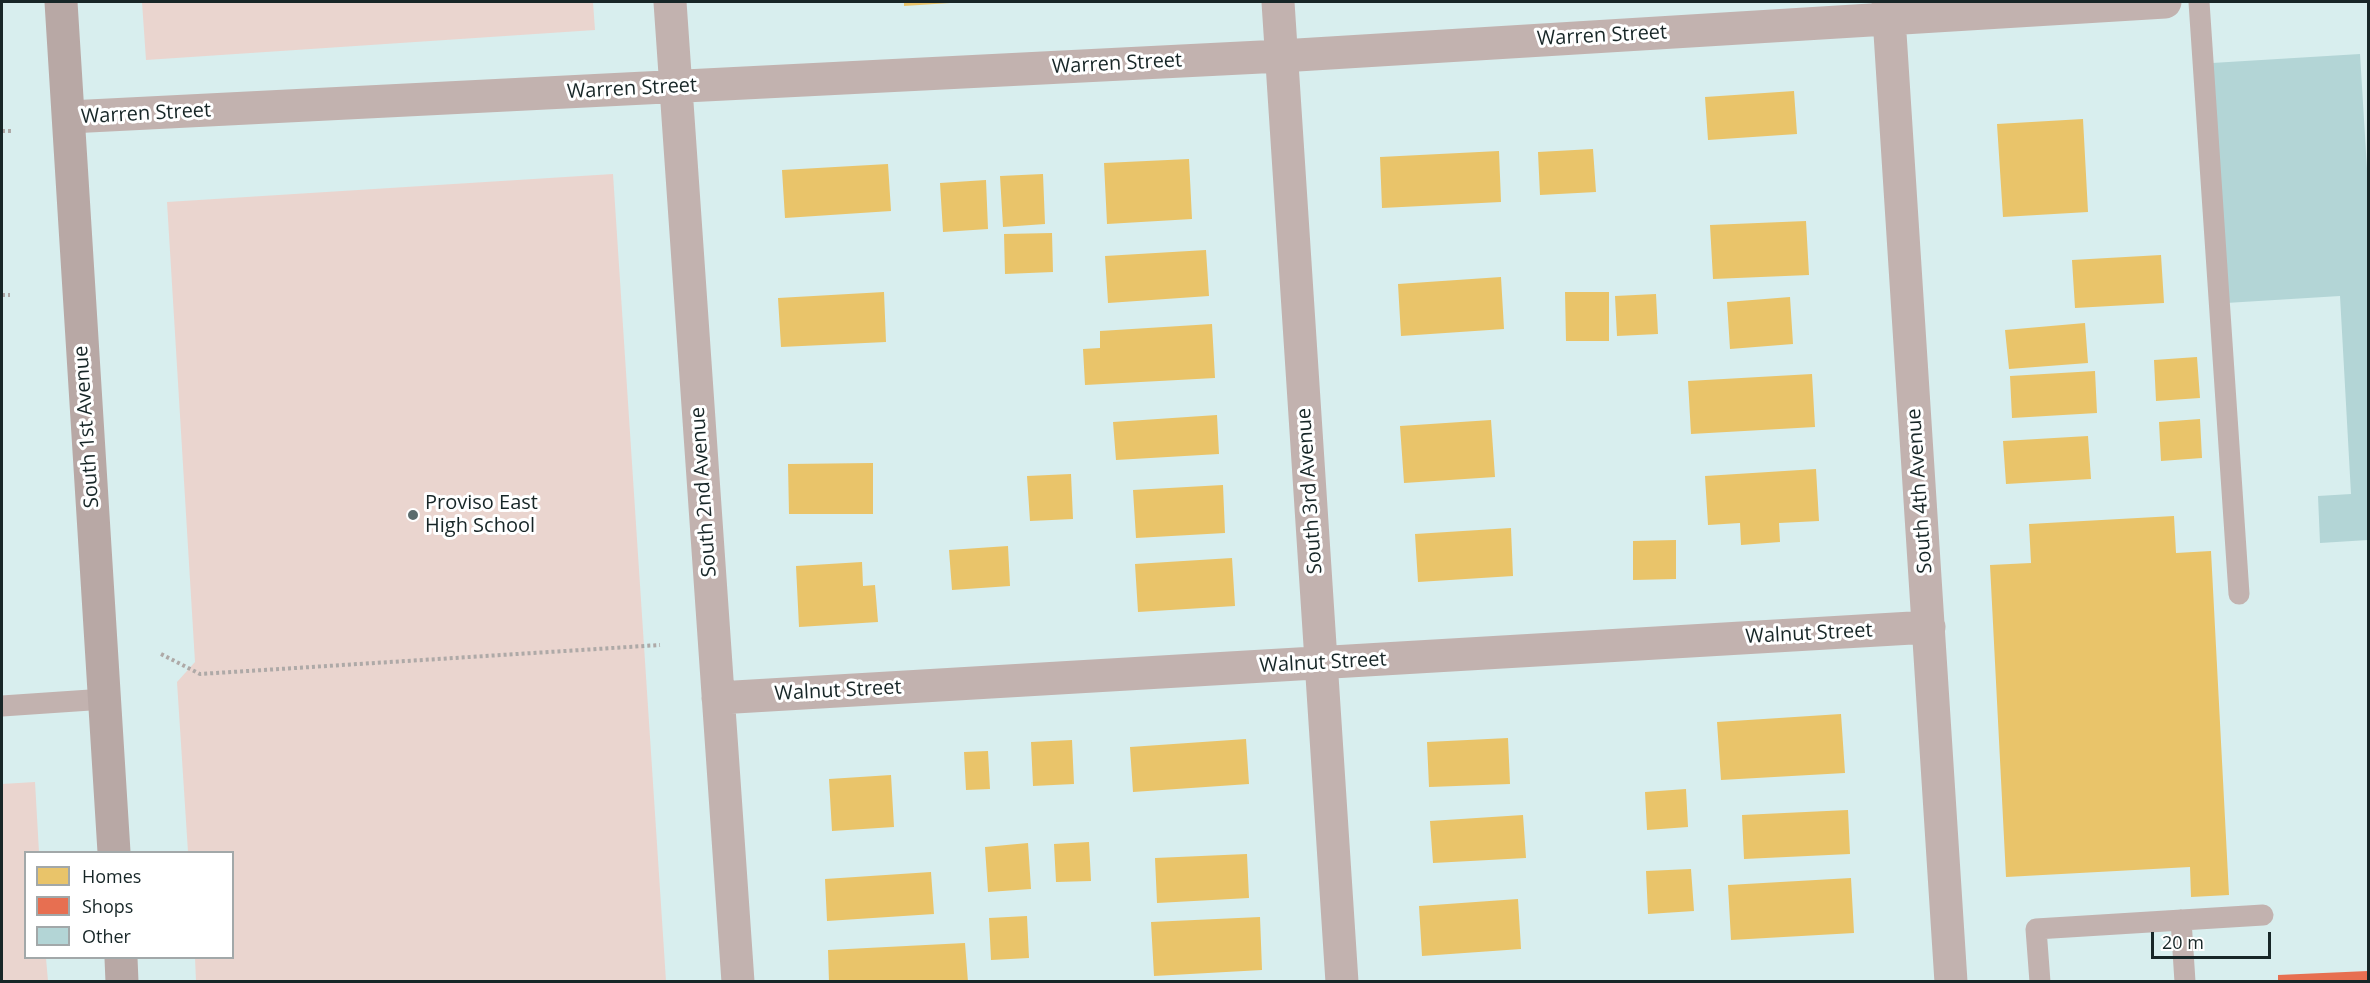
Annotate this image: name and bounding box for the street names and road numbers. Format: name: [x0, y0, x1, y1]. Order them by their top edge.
street label: Warren Street: [1536, 21, 1668, 51]
street label: Warren Street: [1051, 49, 1183, 79]
street label: Warren Street: [566, 74, 698, 104]
street label: Warren Street: [80, 99, 212, 129]
street label: South 1st Avenue: [69, 345, 105, 509]
street label: South 2nd Avenue: [686, 406, 722, 578]
street label: South 3rd Avenue: [1292, 407, 1328, 575]
street label: South 4th Avenue: [1902, 408, 1938, 574]
street label: Walnut Street: [1745, 619, 1873, 649]
street label: Walnut Street: [1259, 648, 1387, 678]
street label: Walnut Street: [774, 676, 902, 706]

